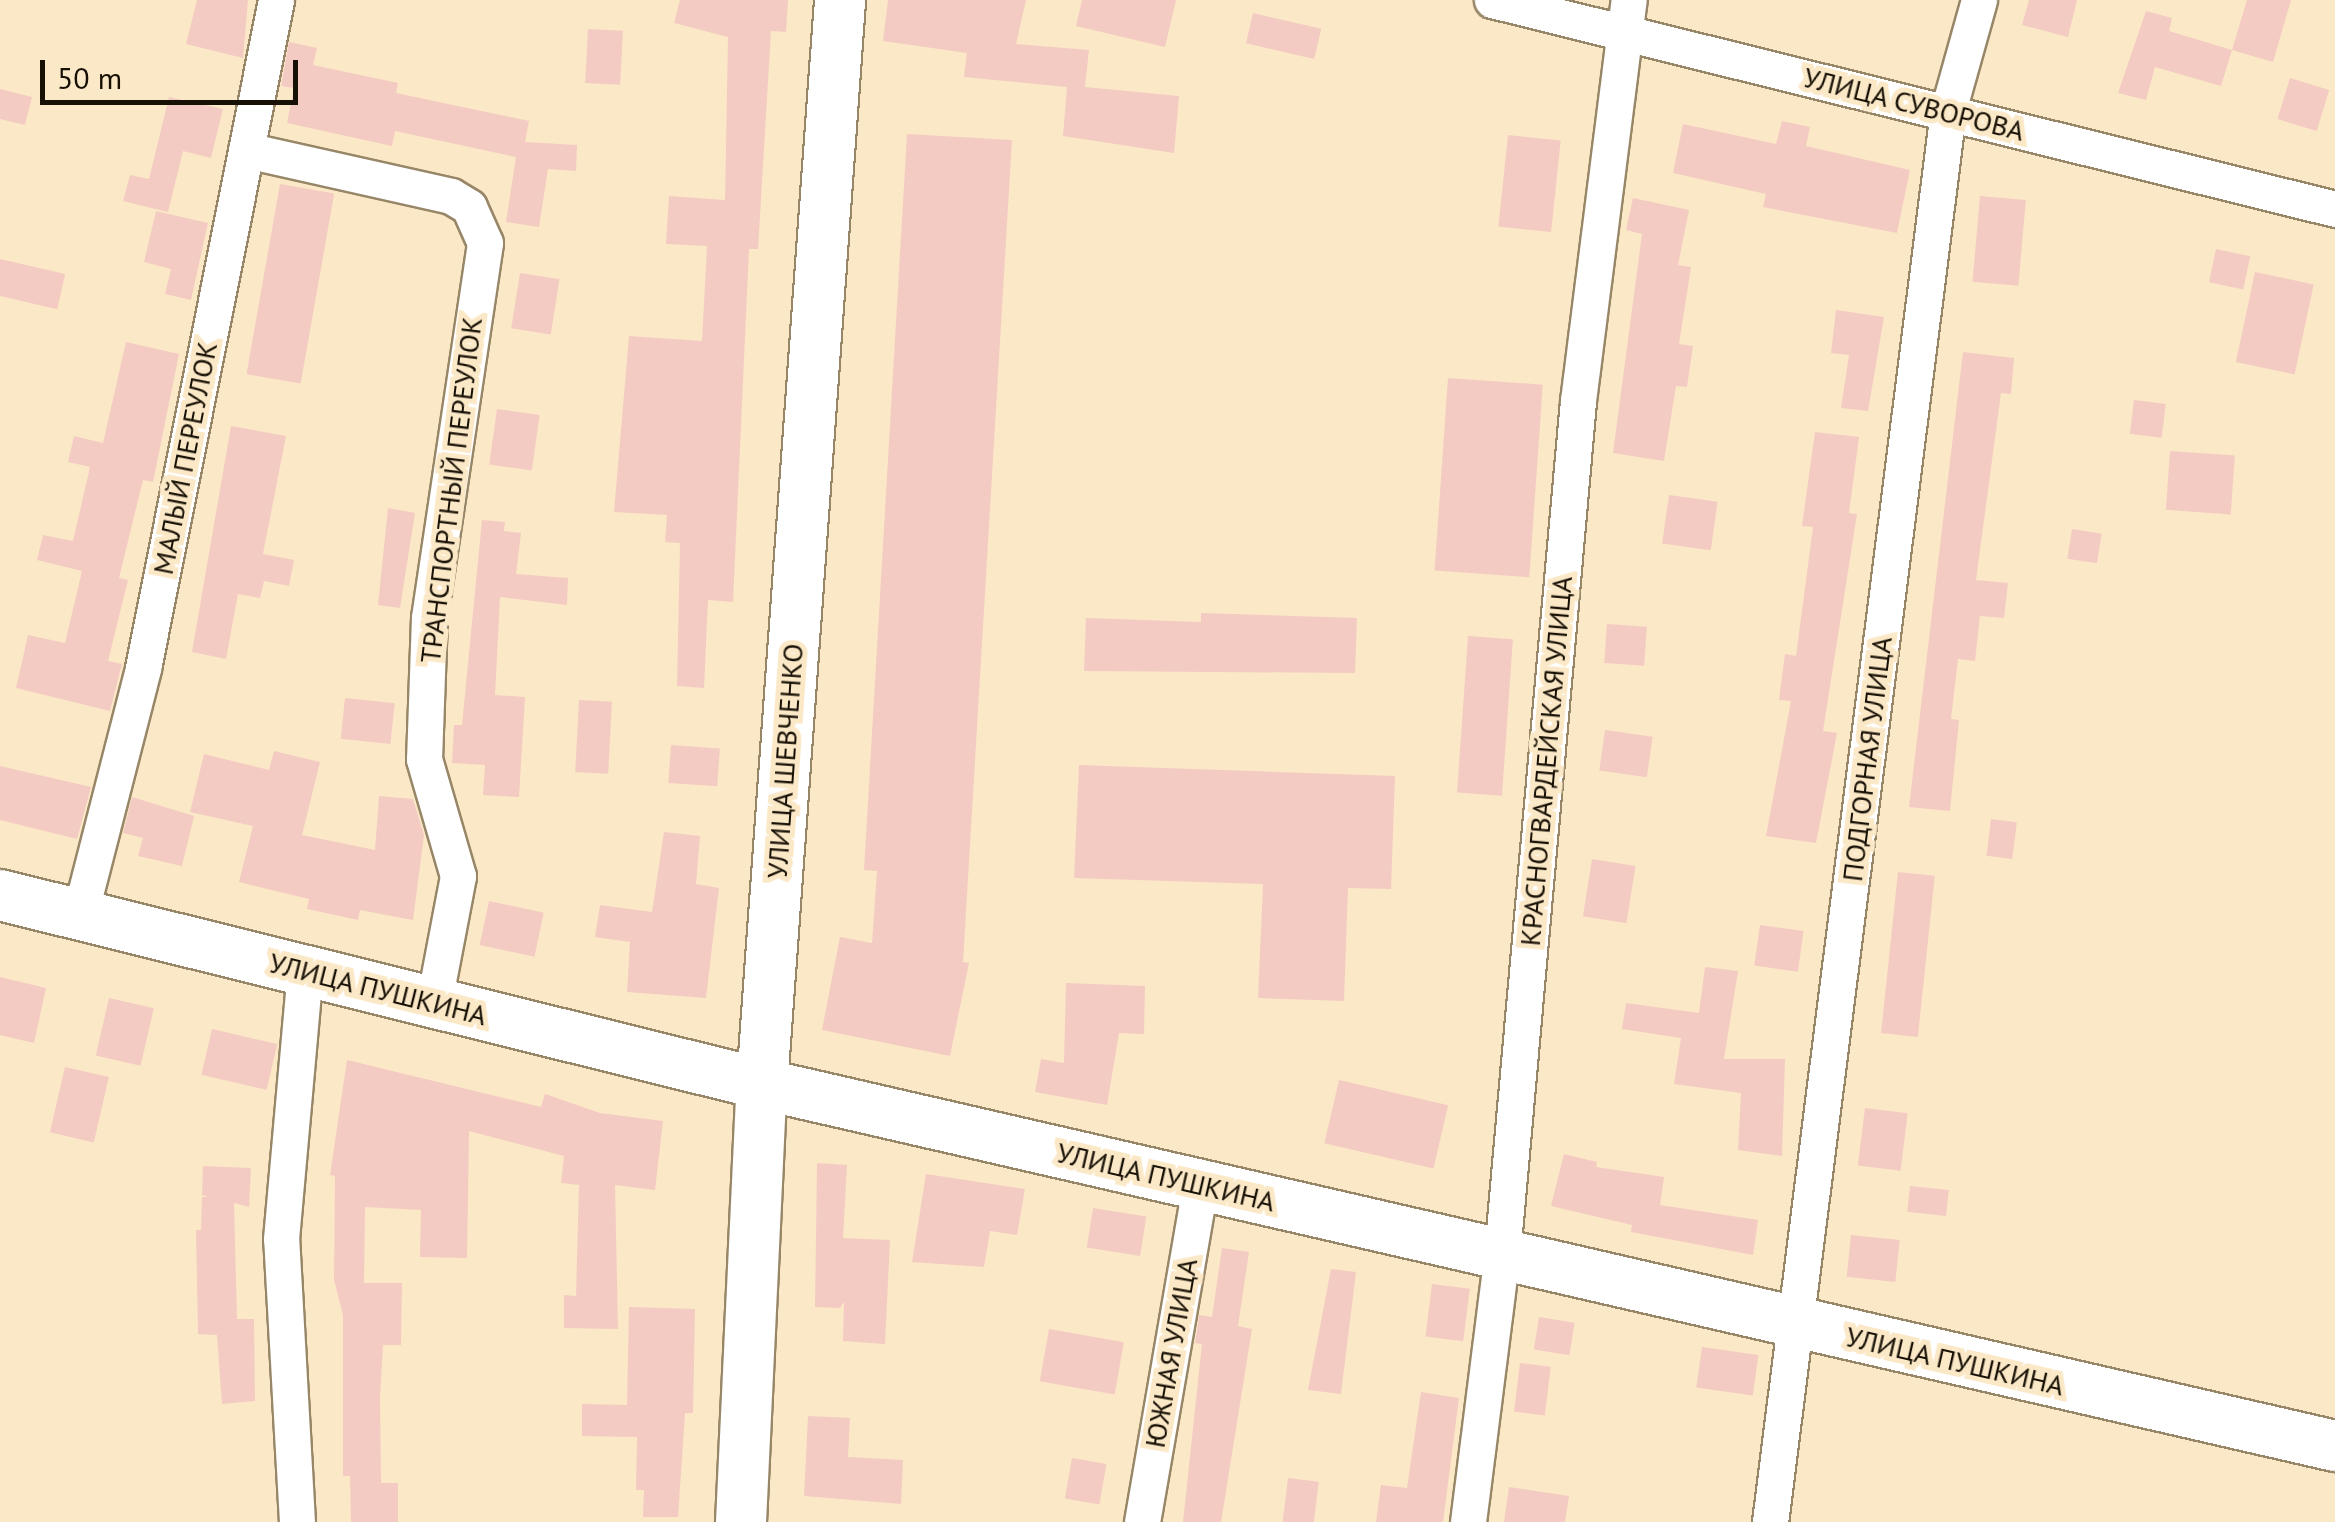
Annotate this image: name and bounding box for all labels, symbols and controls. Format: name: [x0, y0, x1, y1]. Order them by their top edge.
scale bar: [45, 40, 302, 102]
text: 50 m: [57, 58, 122, 97]
street label: УЛИЦА СУВОРОВА: [1800, 60, 2028, 148]
street label: ТРАНСПОРТНЫЙ ПЕРЕУЛОК: [413, 315, 489, 665]
street label: МАЛЫЙ ПЕРЕУЛОК: [146, 339, 224, 577]
street label: КРАСНОГВАРДЕЙСКАЯ УЛИЦА: [1513, 574, 1579, 948]
street label: ПОДГОРНАЯ УЛИЦА: [1835, 634, 1899, 884]
street label: УЛИЦА ШЕВЧЕНКО: [760, 642, 810, 880]
street label: УЛИЦА ПУШКИНА: [265, 946, 491, 1032]
street label: УЛИЦА ПУШКИНА: [1053, 1135, 1279, 1219]
street label: ЮЖНАЯ УЛИЦА: [1138, 1255, 1204, 1451]
street label: УЛИЦА ПУШКИНА: [1842, 1319, 2068, 1403]

